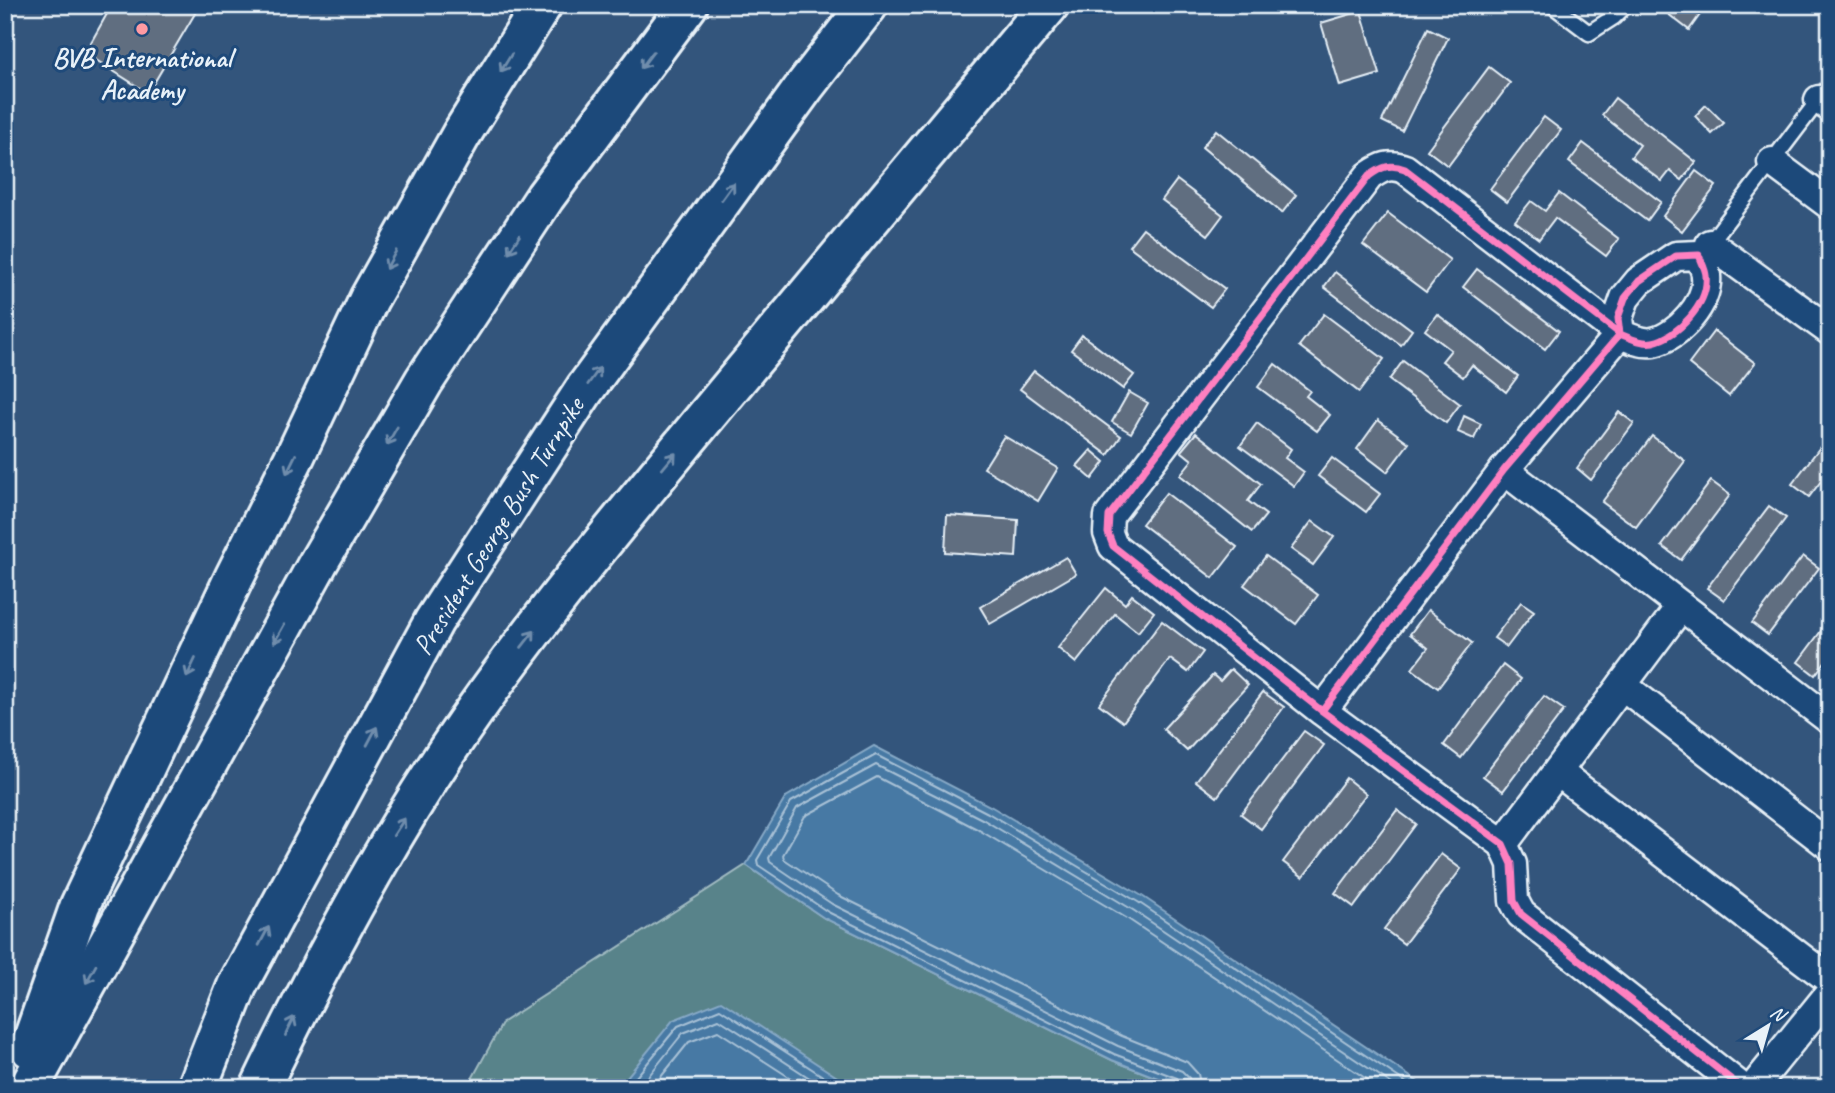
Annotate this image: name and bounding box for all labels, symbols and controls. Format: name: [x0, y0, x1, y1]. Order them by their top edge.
marker: BVB International Academy: [134, 21, 150, 37]
place label: BVB International Academy: [52, 40, 238, 107]
one-way arrow: [640, 50, 654, 69]
one-way arrow: [498, 53, 512, 73]
one-way arrow: [720, 182, 735, 201]
one-way arrow: [507, 234, 521, 254]
one-way arrow: [384, 249, 398, 269]
one-way arrow: [586, 366, 601, 385]
street label: President George Bush Turnpike: [404, 389, 593, 661]
one-way arrow: [384, 426, 398, 446]
one-way arrow: [284, 453, 298, 474]
one-way arrow: [661, 453, 677, 471]
one-way arrow: [272, 623, 286, 643]
one-way arrow: [520, 631, 535, 649]
one-way arrow: [184, 657, 198, 678]
one-way arrow: [365, 726, 379, 746]
one-way arrow: [392, 817, 406, 837]
one-way arrow: [258, 926, 271, 947]
one-way arrow: [84, 964, 98, 984]
north arrow: [1734, 992, 1804, 1062]
text: N: [1766, 1000, 1792, 1028]
one-way arrow: [284, 1016, 298, 1037]

